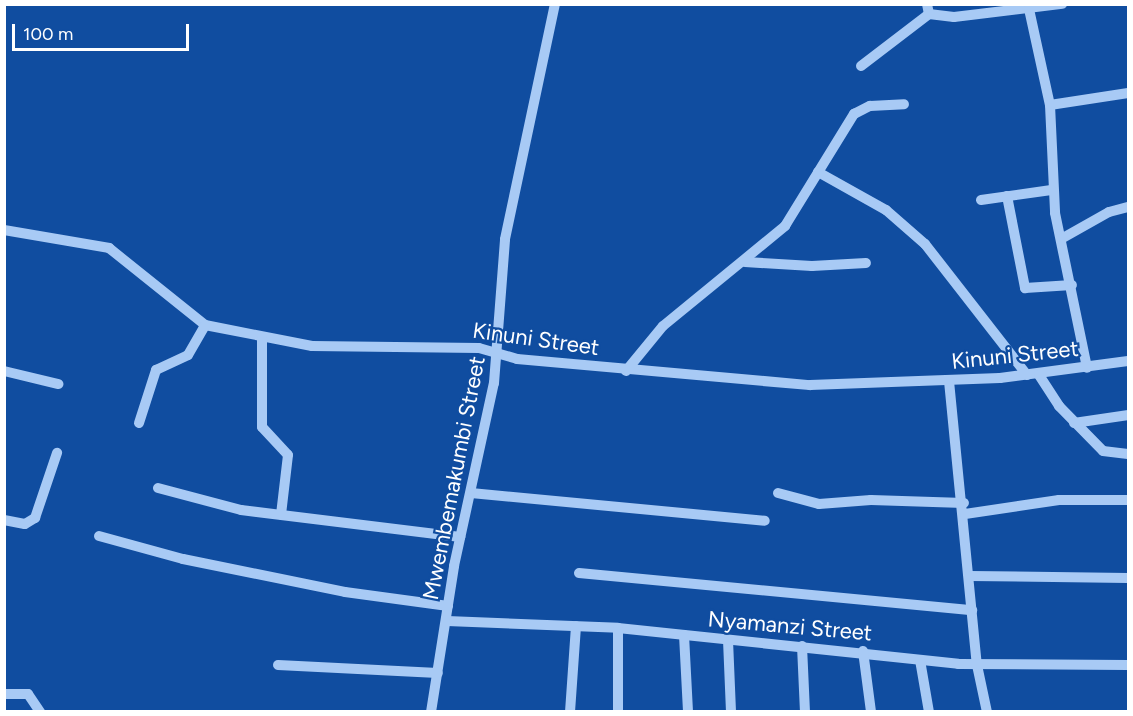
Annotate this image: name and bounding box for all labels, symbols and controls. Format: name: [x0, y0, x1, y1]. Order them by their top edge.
scale bar: [15, 12, 192, 50]
text: 100 m: [23, 23, 73, 45]
street label: Kinuni Street: [471, 317, 601, 361]
street label: Kinuni Street: [950, 335, 1080, 375]
street label: Mwembemakumbi Street: [417, 354, 491, 602]
street label: Nyamanzi Street: [707, 606, 873, 646]

